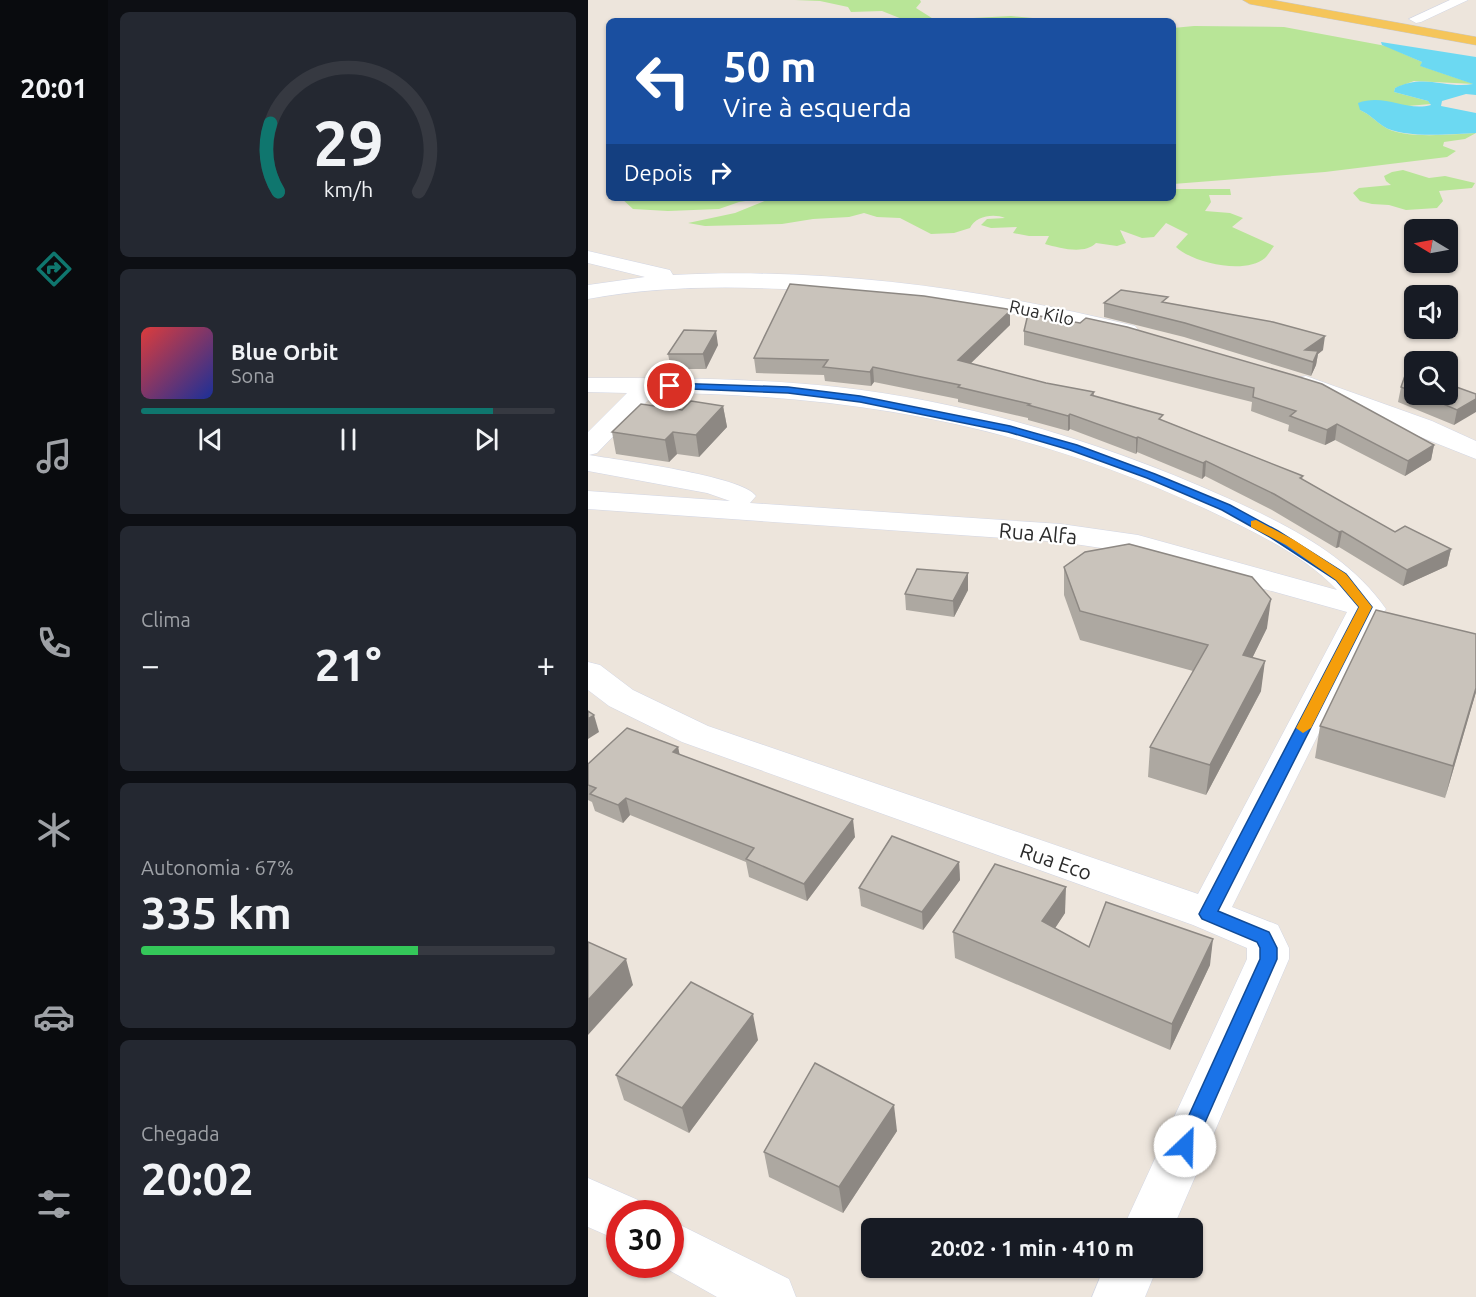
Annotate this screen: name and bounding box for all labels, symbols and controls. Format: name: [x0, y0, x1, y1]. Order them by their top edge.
icon: left: [624, 42, 702, 120]
text: 50 m: [723, 43, 817, 90]
text: 20:01: [20, 73, 88, 103]
text: Vire à esquerda: [723, 92, 912, 122]
text: 29: [313, 108, 383, 178]
icon: right: [704, 156, 737, 189]
text: Depois: [624, 160, 692, 185]
text: km/h: [323, 177, 373, 201]
north arrow: [1404, 219, 1458, 273]
map controls: [1404, 219, 1458, 405]
icon: directions: [33, 248, 75, 290]
button: sound: [1404, 285, 1458, 339]
street label: Rua Kilo: [1008, 295, 1076, 329]
text: Blue Orbit: [231, 339, 338, 364]
button: search: [1404, 351, 1458, 405]
pin: [644, 360, 695, 411]
text: Sona: [231, 364, 275, 387]
icon: arrive: [653, 369, 686, 402]
icon: previous: [194, 423, 227, 456]
icon: pause: [332, 423, 365, 456]
icon: next: [470, 423, 503, 456]
icon: music: [33, 435, 75, 477]
street label: Rua Alfa: [998, 518, 1078, 548]
text: Clima: [141, 608, 191, 631]
icon: phone: [33, 622, 75, 664]
text: 21°: [315, 639, 381, 690]
text: −: [141, 646, 160, 683]
text: +: [536, 646, 555, 683]
icon: climate: [33, 809, 75, 851]
street label: Rua Eco: [1017, 838, 1095, 884]
text: Autonomia · 67%: [141, 856, 294, 879]
text: 335 km: [141, 887, 292, 938]
icon: car: [33, 996, 75, 1038]
position arrow: [1153, 1114, 1217, 1178]
text: Chegada: [141, 1122, 219, 1145]
text: 20:02: [141, 1153, 254, 1204]
icon: filters: [33, 1183, 75, 1225]
speed limit sign: 30: [606, 1200, 684, 1278]
text: 20:02 · 1 min · 410 m: [930, 1235, 1134, 1260]

